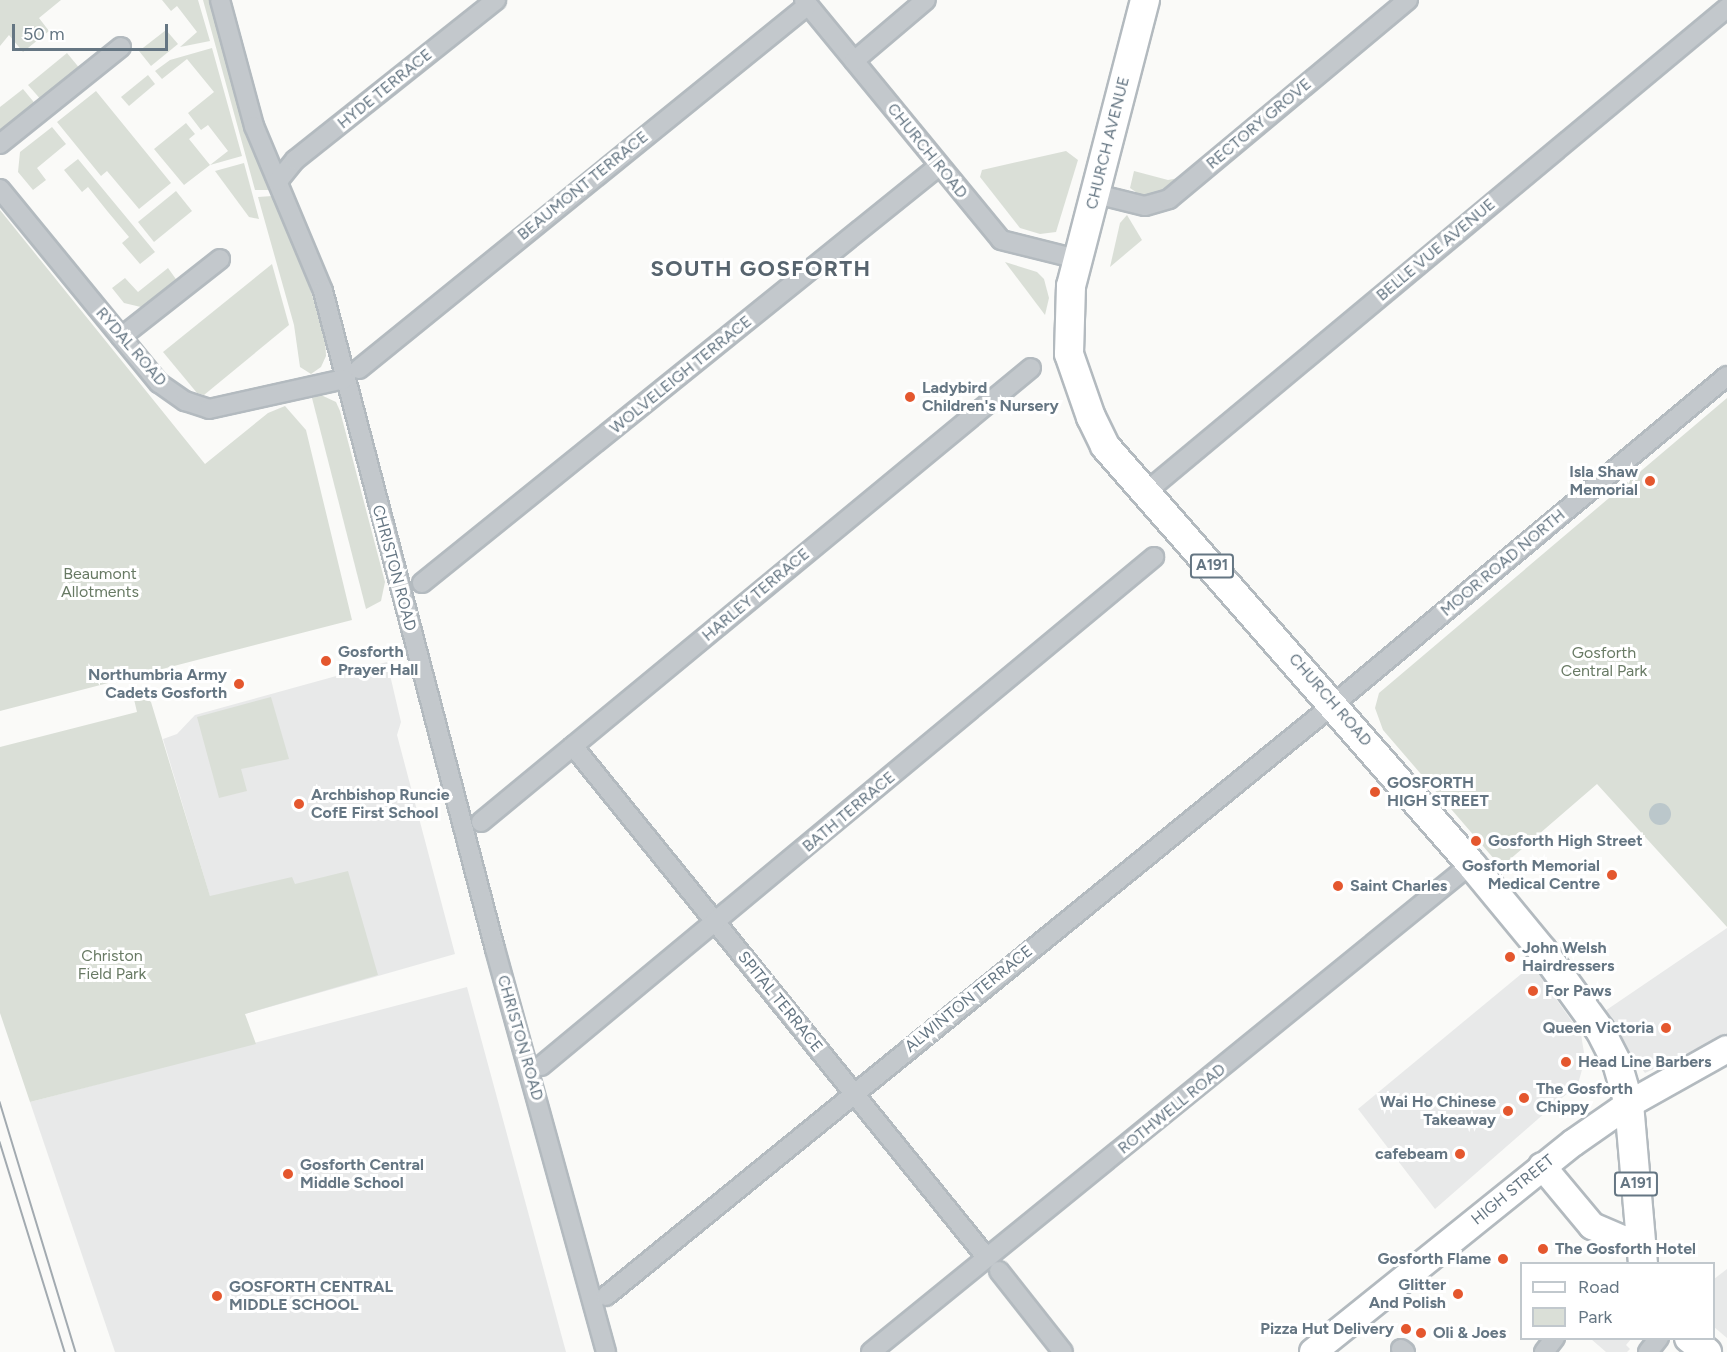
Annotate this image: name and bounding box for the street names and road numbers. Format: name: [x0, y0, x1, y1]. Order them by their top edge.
street label: HYDE TERRACE: [334, 45, 436, 133]
street label: CHURCH AVENUE: [1082, 75, 1134, 211]
street label: RECTORY GROVE: [1203, 75, 1315, 173]
street label: CHURCH ROAD: [883, 100, 971, 202]
street label: BEAUMONT TERRACE: [514, 127, 652, 245]
street label: BELLE VUE AVENUE: [1373, 195, 1499, 305]
street label: RYDAL ROAD: [92, 304, 170, 390]
street label: WOLVELEIGH TERRACE: [606, 312, 756, 438]
street label: CHRISTON ROAD: [368, 503, 420, 633]
street label: MOOR ROAD NORTH: [1437, 505, 1569, 621]
street label: HARLEY TERRACE: [698, 545, 814, 645]
road number: A191: [1190, 554, 1234, 578]
street label: CHURCH ROAD: [1284, 650, 1376, 750]
street label: BATH TERRACE: [799, 768, 899, 856]
street label: ALWINTON TERRACE: [901, 942, 1037, 1056]
street label: SPITAL TERRACE: [733, 948, 827, 1056]
street label: CHRISTON ROAD: [493, 973, 547, 1103]
street label: ROTHWELL ROAD: [1114, 1060, 1230, 1158]
street label: HIGH STREET: [1468, 1151, 1558, 1229]
road number: A191: [1614, 1172, 1658, 1196]

